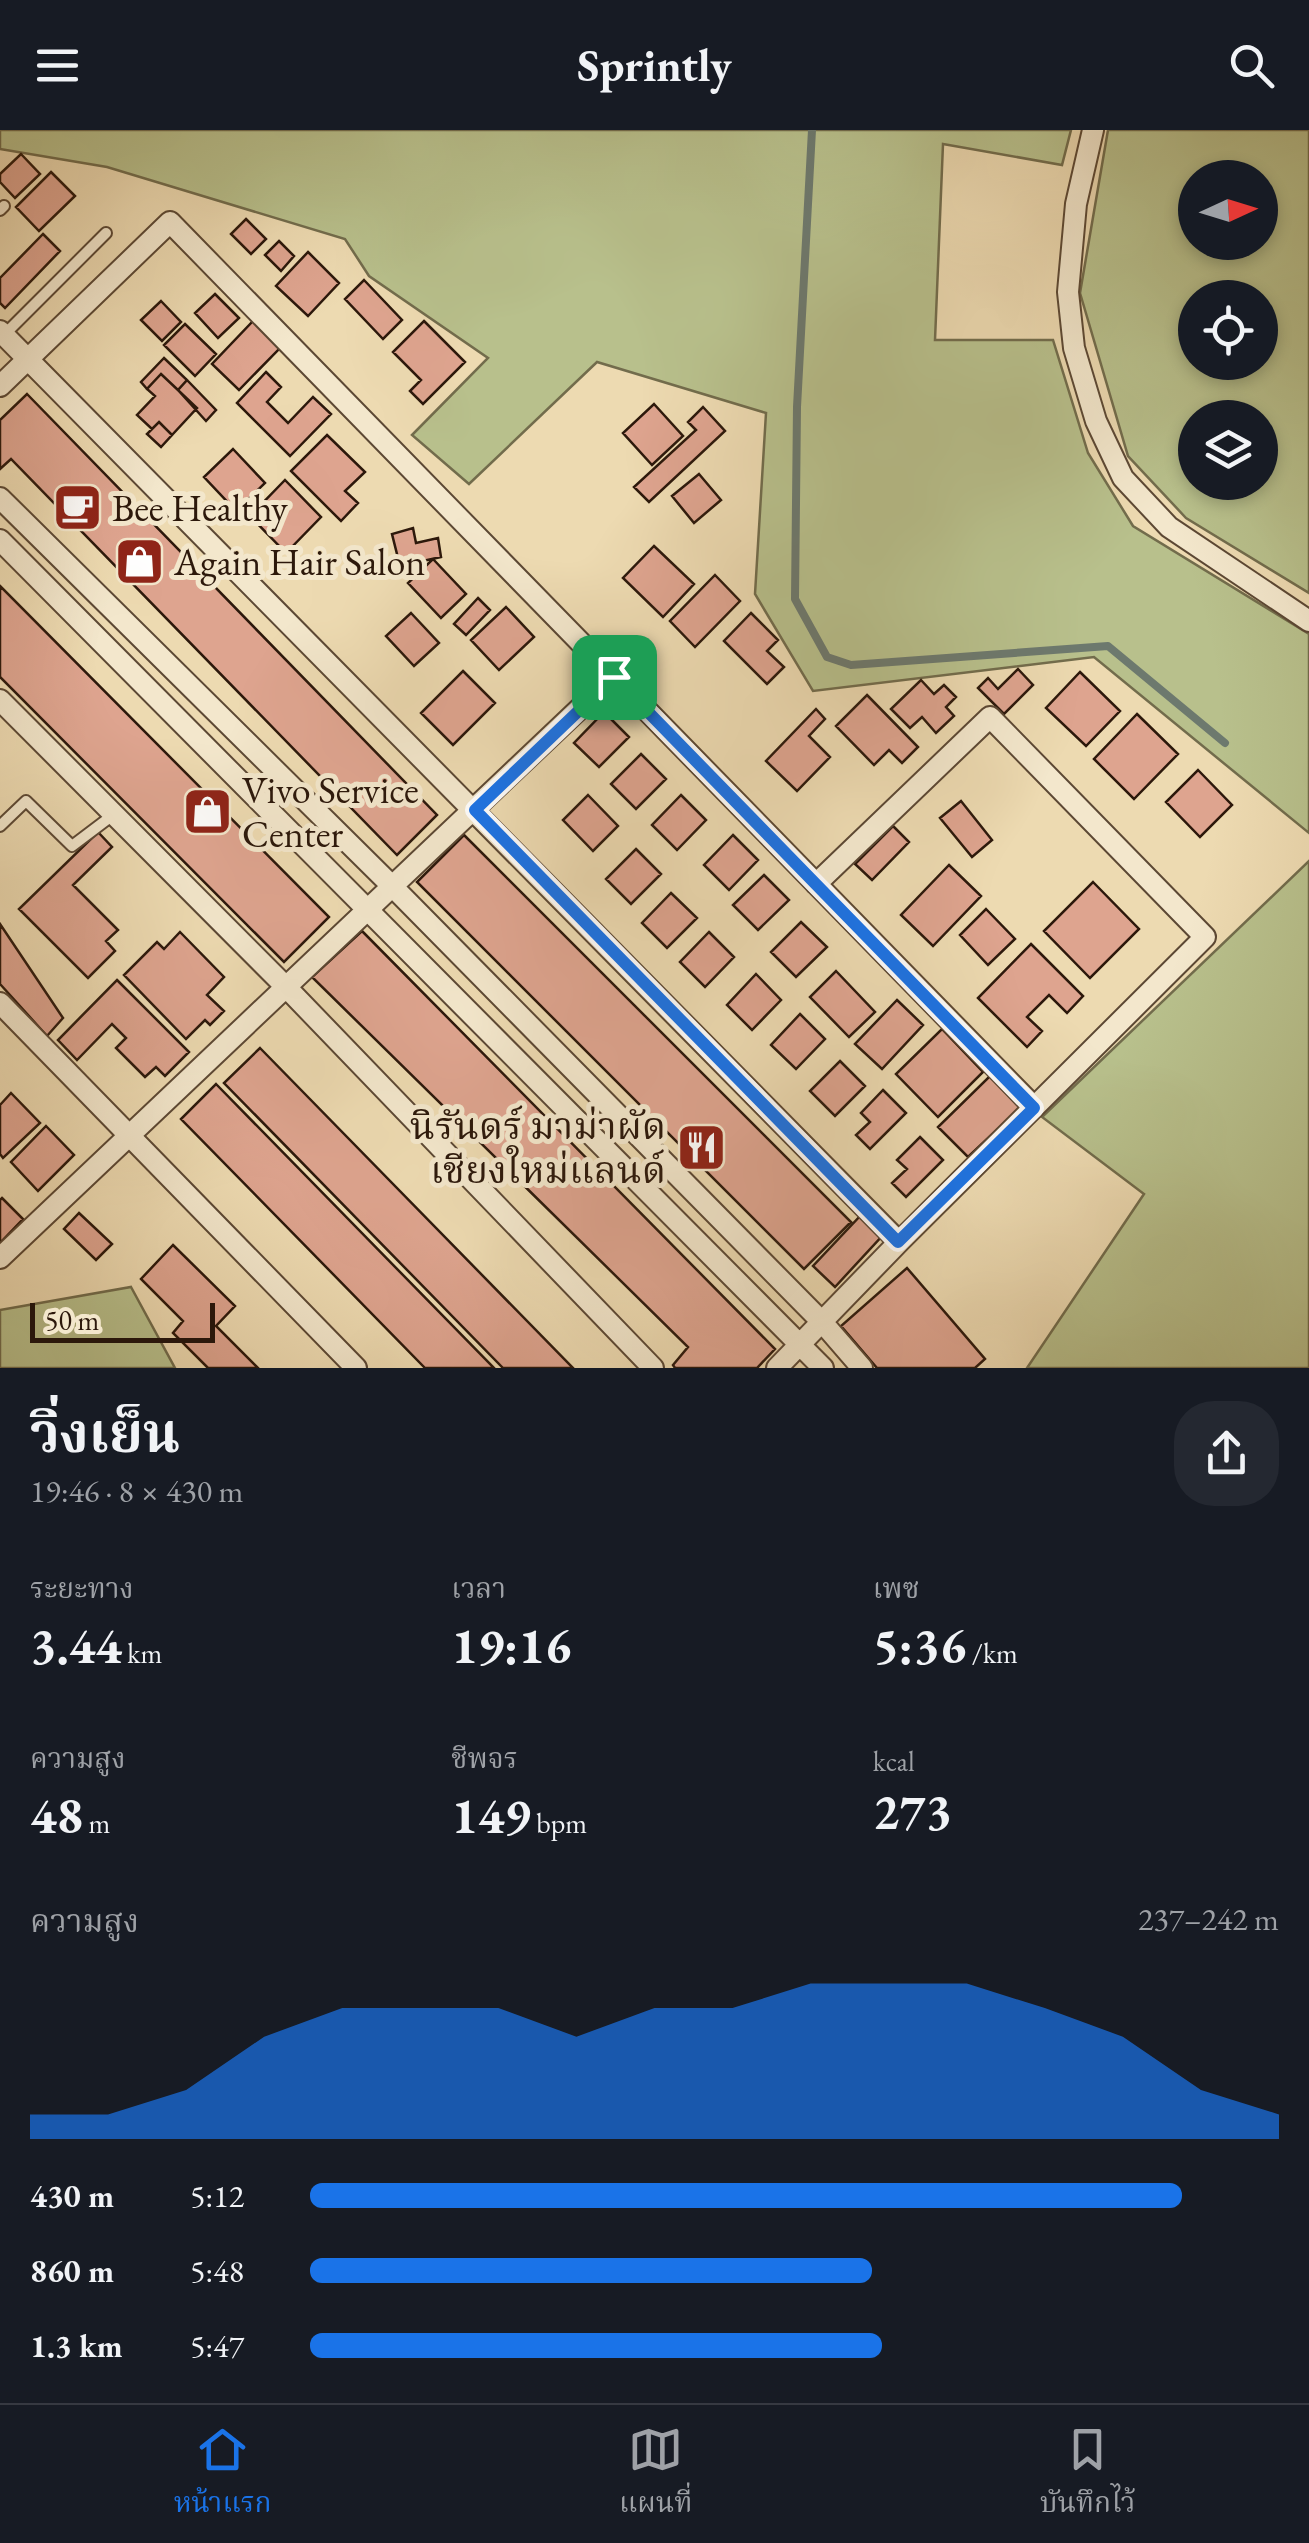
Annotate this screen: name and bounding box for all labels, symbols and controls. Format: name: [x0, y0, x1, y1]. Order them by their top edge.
text: Sprintly: [577, 36, 732, 94]
icon: menu: [30, 38, 85, 93]
icon: search: [1224, 38, 1279, 93]
north arrow: [1178, 160, 1278, 260]
map controls: [1178, 160, 1278, 500]
button: locate: [1178, 280, 1278, 380]
button: layers: [1178, 400, 1278, 500]
cafe icon: Bee Healthy: [51, 481, 103, 533]
place label: Bee Healthy: [112, 483, 288, 532]
shop icon: Again Hair Salon: [113, 535, 165, 587]
place label: Again Hair Salon: [173, 537, 425, 586]
pin: [572, 635, 657, 720]
icon: arrive: [587, 650, 642, 705]
place label: Vivo Service Center: [242, 765, 419, 858]
shop icon: Vivo Service Center: [181, 785, 233, 837]
place label: นิรันดร์ มาม่าผัด เชียงใหม่แลนด์: [410, 1101, 666, 1194]
restaurant icon: นิรันดร์ มาม่าผัด เชียงใหม่แลนด์: [675, 1121, 727, 1173]
scale bar: [30, 1298, 215, 1342]
text: 50 m: [45, 1302, 99, 1338]
text: วิ่งเย็น: [30, 1397, 180, 1468]
button: share: [1174, 1401, 1279, 1506]
text: 19:46 · 8 × 430 m: [30, 1470, 243, 1512]
text: ระยะทาง: [30, 1570, 134, 1606]
text: เวลา: [451, 1570, 506, 1606]
text: เพซ: [873, 1570, 919, 1606]
text: 3.44: [30, 1613, 122, 1678]
text: 19:16: [451, 1613, 571, 1678]
text: 5:36: [873, 1613, 966, 1678]
text: km: [122, 1635, 162, 1671]
text: /km: [966, 1635, 1018, 1671]
text: ความสูง: [30, 1740, 125, 1776]
text: ชีพจร: [451, 1740, 518, 1776]
text: kcal: [873, 1743, 915, 1779]
text: 273: [873, 1779, 952, 1844]
text: 48: [30, 1783, 83, 1848]
text: 149: [451, 1783, 531, 1848]
text: m: [83, 1805, 110, 1841]
text: bpm: [531, 1805, 587, 1841]
text: 237–242 m: [1138, 1898, 1279, 1940]
text: ความสูง: [30, 1900, 139, 1942]
text: 430 m: [30, 2175, 114, 2217]
text: 5:12: [190, 2175, 244, 2217]
text: 860 m: [30, 2250, 114, 2292]
text: 5:48: [190, 2250, 244, 2292]
text: 1.3 km: [30, 2325, 123, 2367]
text: 5:47: [190, 2325, 244, 2367]
tab: หน้าแรก: [174, 2422, 272, 2527]
tab: แผนที่: [619, 2422, 692, 2527]
tab: บันทึกไว้: [1040, 2422, 1135, 2527]

